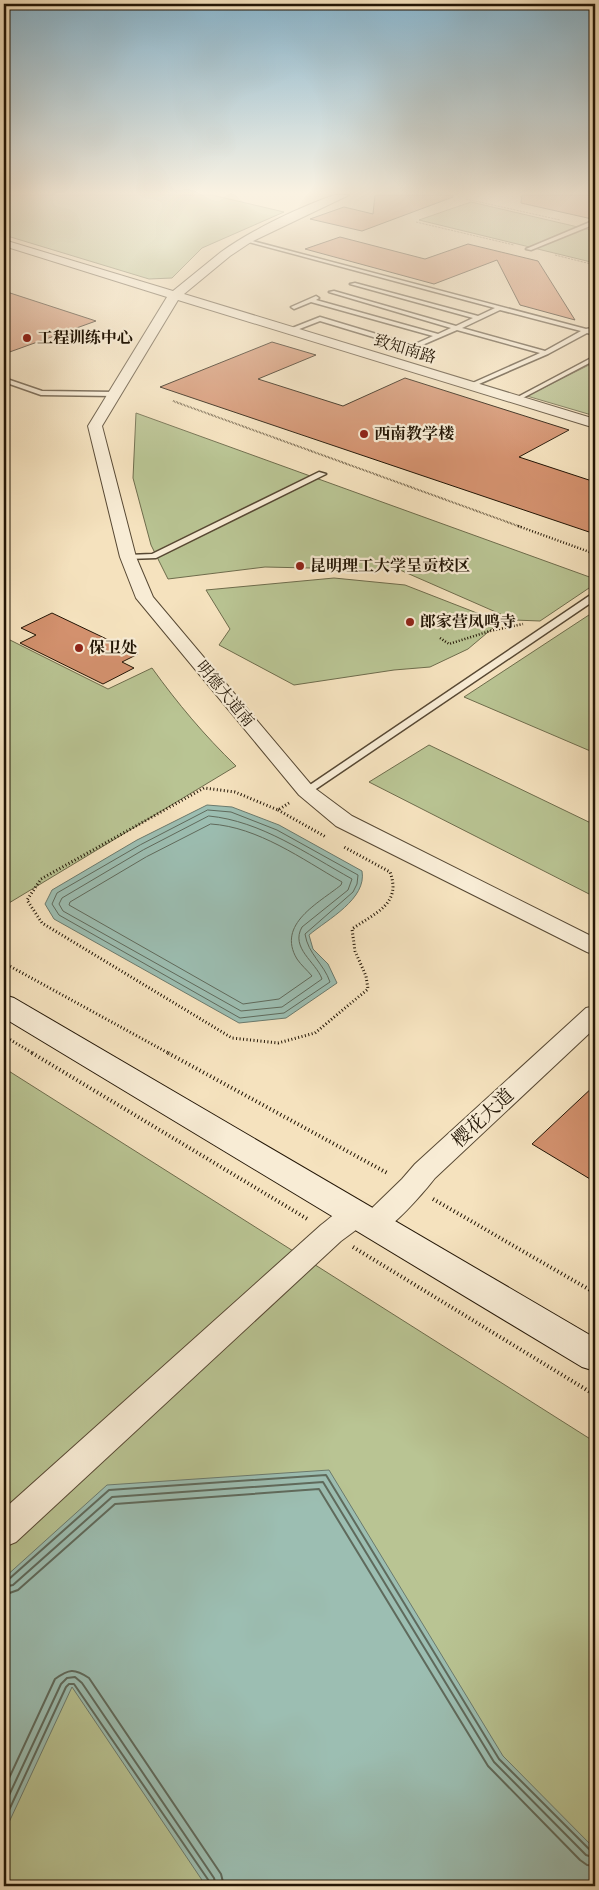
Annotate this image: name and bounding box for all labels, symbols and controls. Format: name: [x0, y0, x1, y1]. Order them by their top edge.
place label: 工程训练中心: [37, 327, 133, 349]
street label: 致知南路: [371, 329, 439, 369]
marker: 工程训练中心: [21, 332, 33, 344]
place label: 西南教学楼: [374, 423, 454, 445]
marker: 西南教学楼: [358, 428, 370, 440]
place label: 昆明理工大学呈贡校区: [310, 555, 470, 577]
marker: 昆明理工大学呈贡校区: [294, 560, 306, 572]
place label: 郎家营凤鸣寺: [420, 611, 516, 633]
marker: 郎家营凤鸣寺: [404, 616, 416, 628]
place label: 保卫处: [89, 637, 137, 659]
marker: 保卫处: [73, 642, 85, 654]
street label: 明德大道南: [191, 656, 259, 732]
street label: 樱花大道: [446, 1083, 520, 1153]

